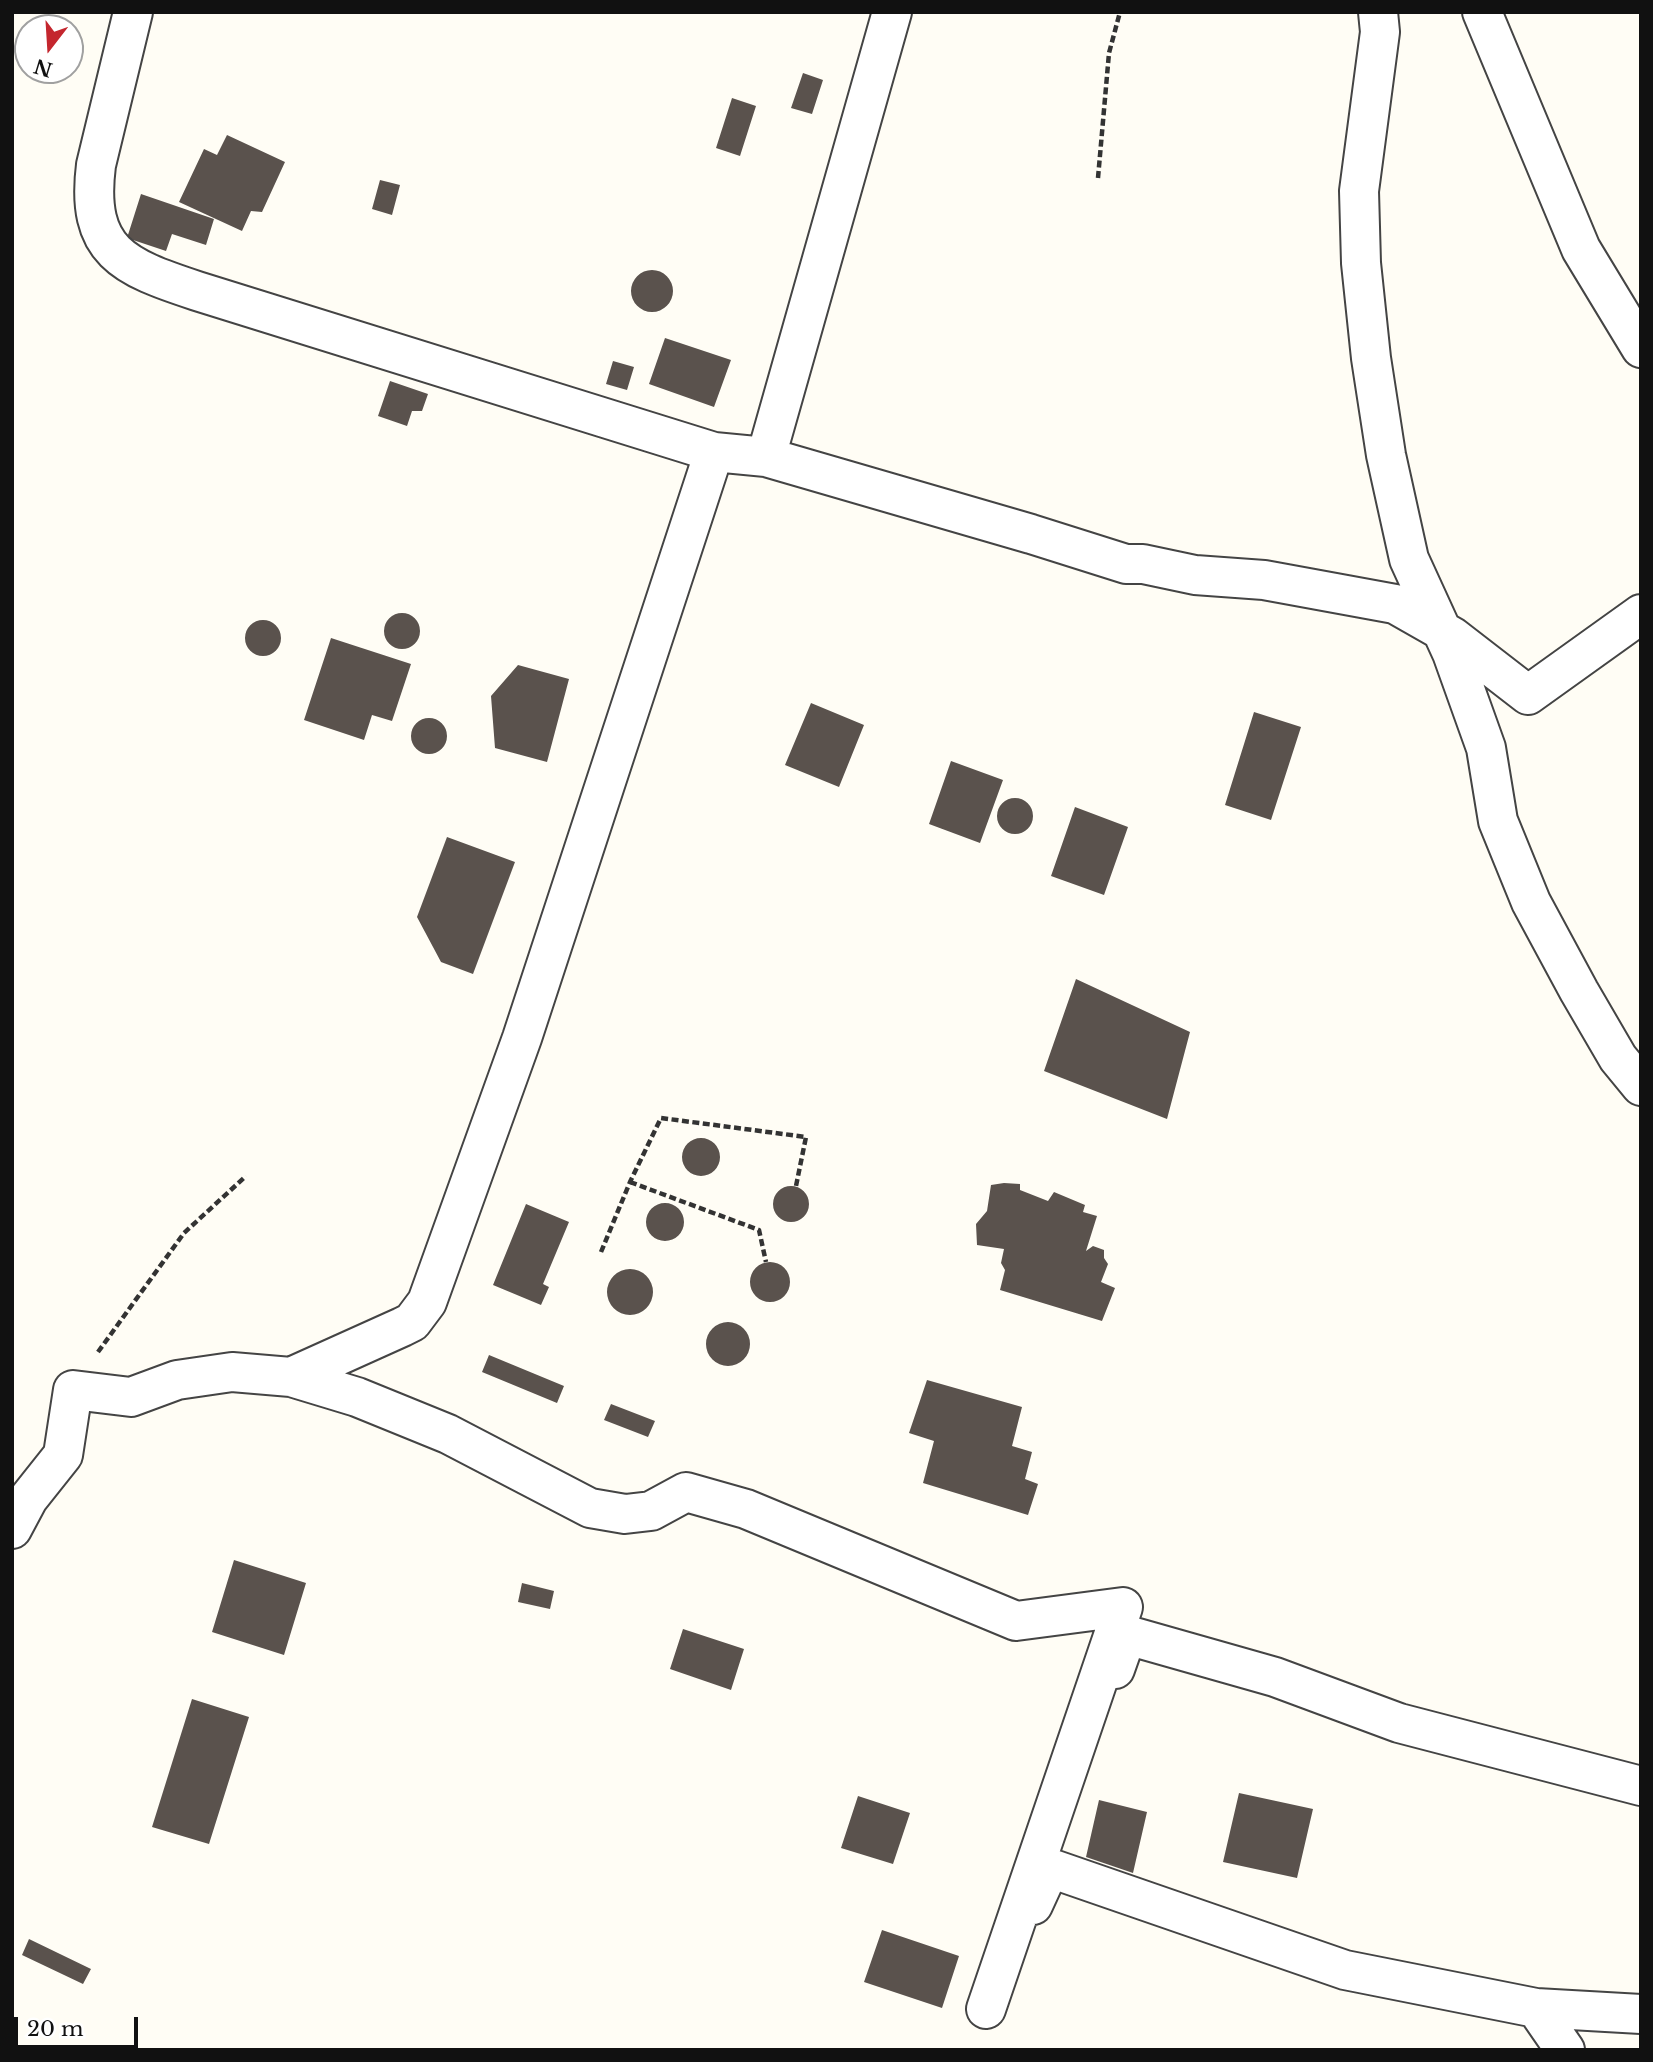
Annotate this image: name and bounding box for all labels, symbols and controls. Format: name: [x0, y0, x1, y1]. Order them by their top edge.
north arrow: [14, 14, 84, 84]
text: N: [31, 54, 55, 81]
scale bar: [18, 2002, 142, 2046]
text: 20 m: [27, 2016, 84, 2042]

